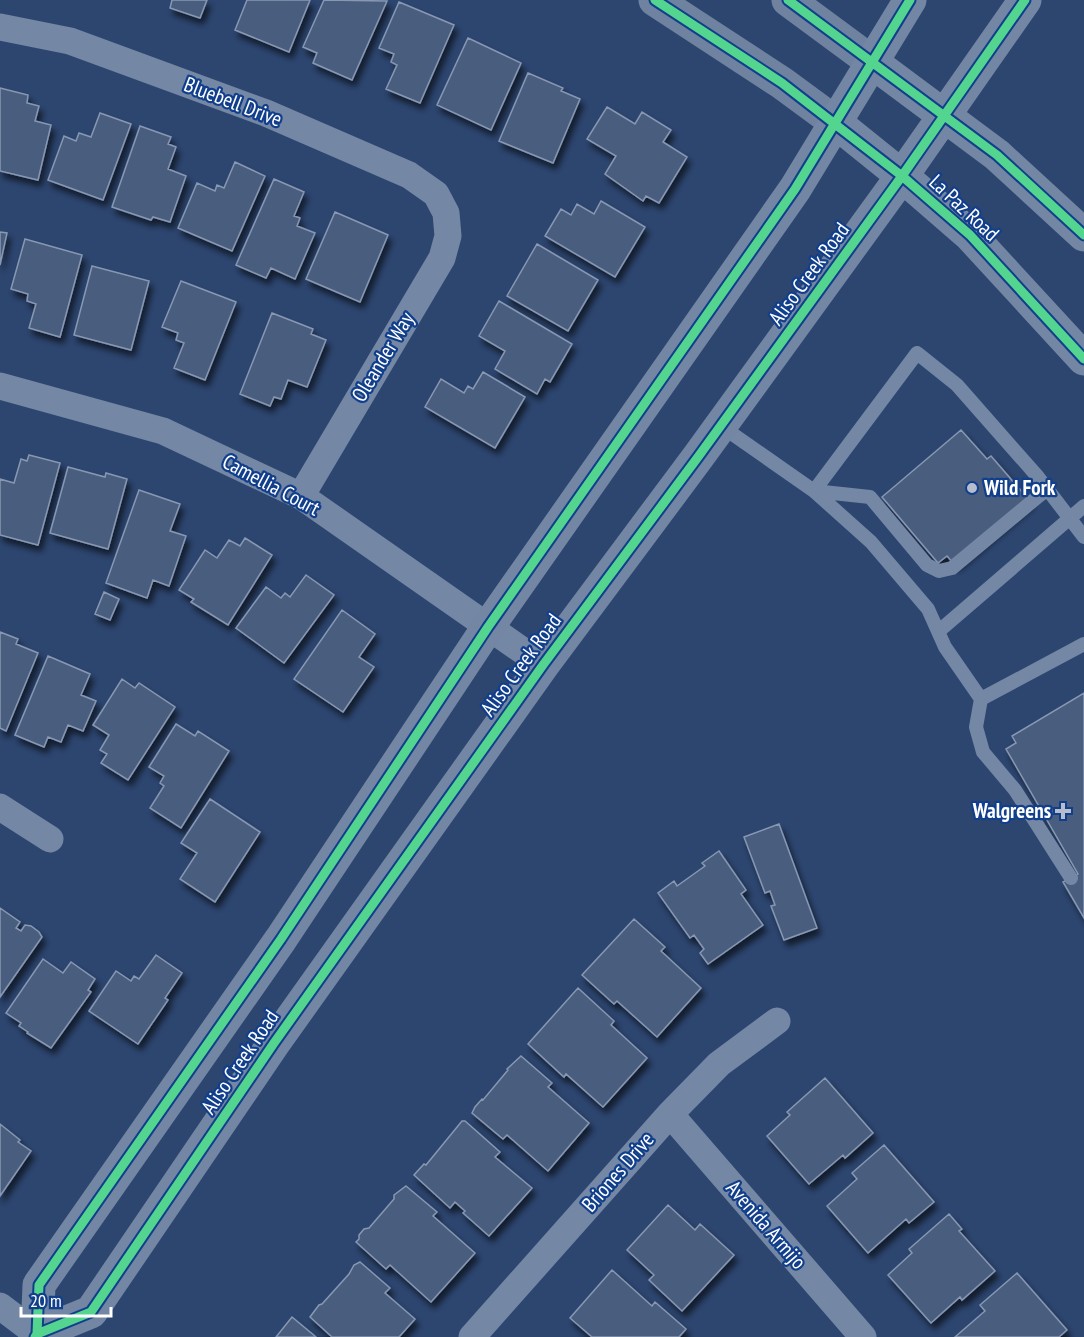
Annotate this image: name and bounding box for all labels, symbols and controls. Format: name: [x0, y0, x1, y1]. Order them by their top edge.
street label: Bluebell Drive: [180, 71, 286, 133]
street label: La Paz Road: [924, 168, 1005, 247]
street label: Aliso Creek Road: [762, 217, 855, 330]
street label: Oleander Way: [345, 307, 420, 407]
street label: Camellia Court: [218, 448, 325, 522]
place label: Wild Fork: [983, 474, 1056, 501]
marker: Wild Fork: [965, 481, 979, 495]
street label: Aliso Creek Road: [474, 608, 567, 721]
place label: Walgreens: [972, 797, 1051, 824]
marker: Walgreens: [1056, 804, 1070, 818]
street label: Aliso Creek Road: [195, 1004, 284, 1119]
street label: Briones Drive: [576, 1126, 660, 1217]
street label: Avenida Armijo: [721, 1175, 812, 1275]
scale bar: [21, 1280, 111, 1318]
text: 20 m: [30, 1289, 62, 1312]

